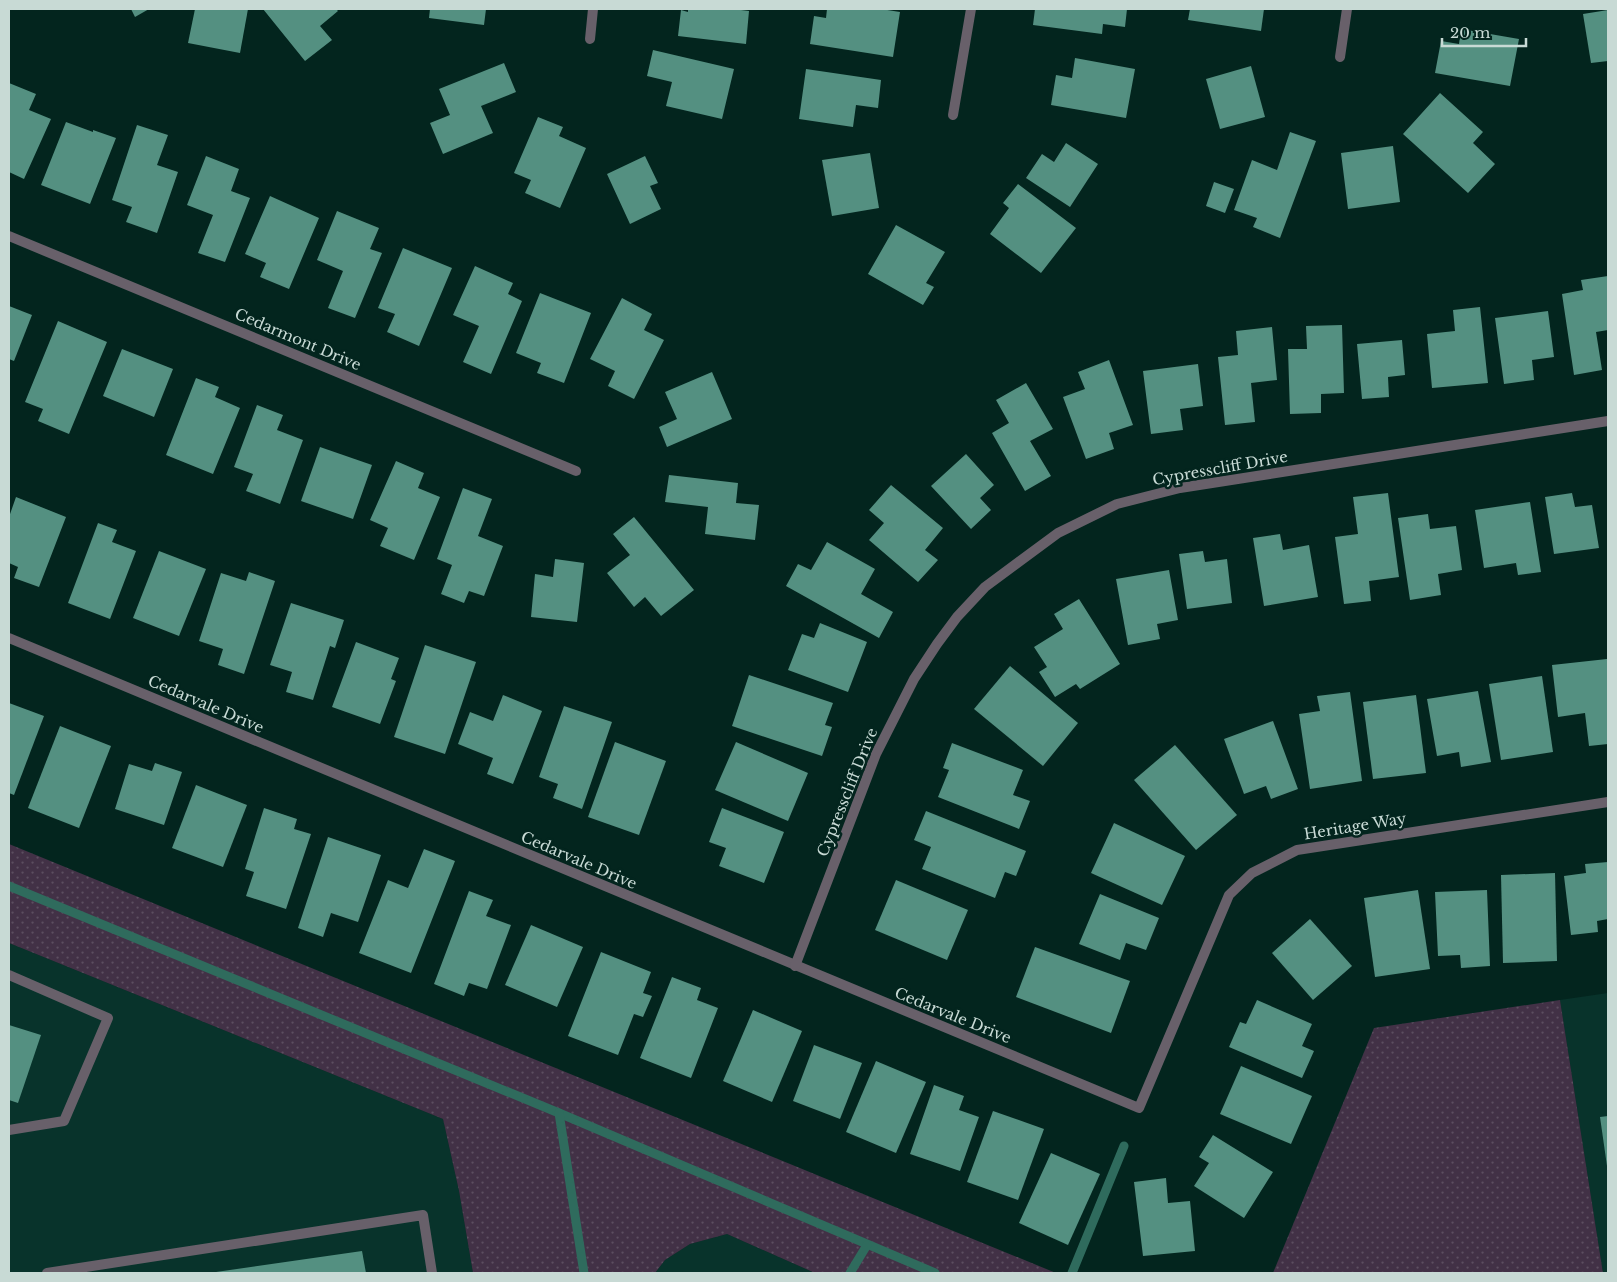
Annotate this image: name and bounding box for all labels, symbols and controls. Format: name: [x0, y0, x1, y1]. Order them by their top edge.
scale bar: [1442, 15, 1526, 47]
text: 20 m: [1450, 23, 1490, 42]
street label: Cedarmont Drive: [232, 304, 364, 374]
street label: Cypresscliff Drive: [1151, 447, 1289, 489]
street label: Cedarvale Drive: [145, 671, 267, 737]
street label: Cypresscliff Drive: [813, 725, 881, 859]
street label: Heritage Way: [1302, 808, 1408, 843]
street label: Cedarvale Drive: [518, 827, 640, 893]
street label: Cedarvale Drive: [892, 983, 1014, 1047]

